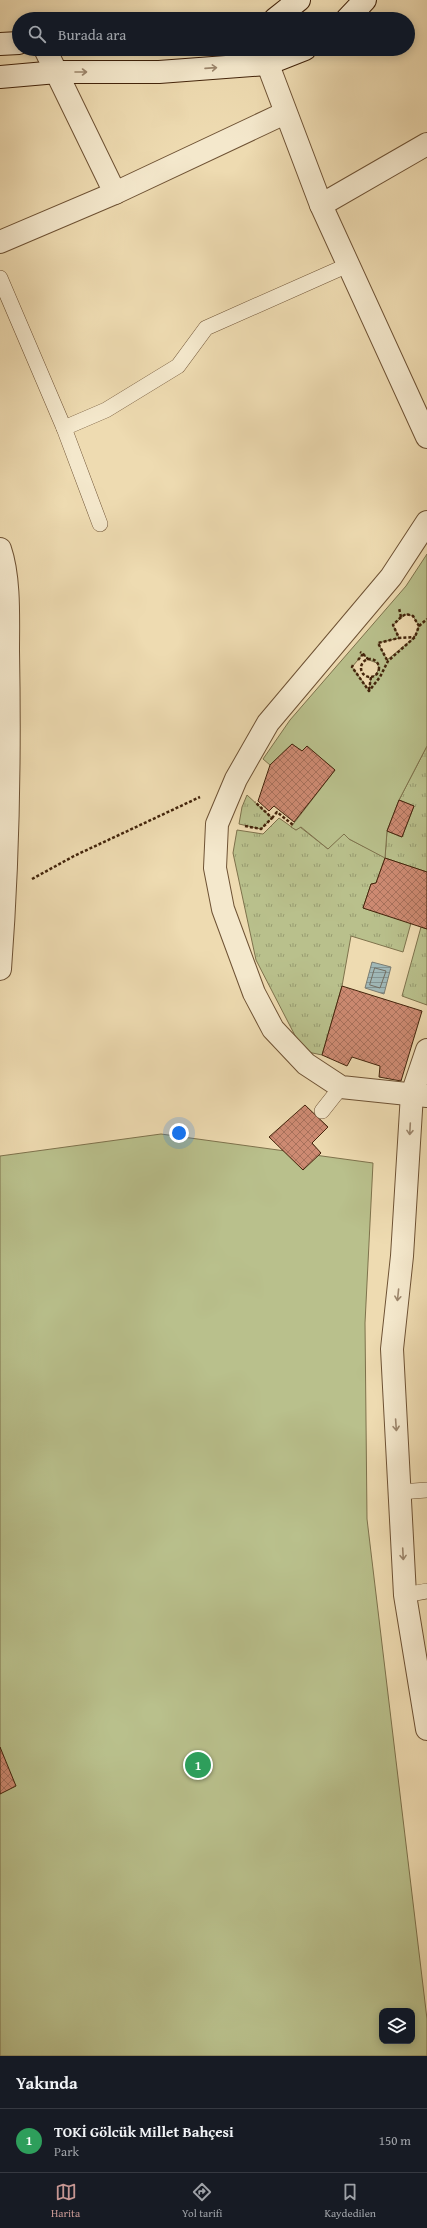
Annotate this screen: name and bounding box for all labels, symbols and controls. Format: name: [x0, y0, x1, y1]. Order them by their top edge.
search box: [12, 12, 415, 56]
icon: search: [26, 23, 48, 45]
text: Burada ara: [58, 24, 126, 45]
one-way arrow: [204, 65, 217, 72]
one-way arrow: [74, 68, 87, 76]
one-way arrow: [406, 1122, 414, 1135]
your location: [169, 1123, 189, 1143]
one-way arrow: [394, 1288, 401, 1301]
one-way arrow: [392, 1418, 399, 1431]
one-way arrow: [399, 1547, 406, 1560]
pin: 1: [185, 1750, 211, 1780]
map controls: [379, 2008, 415, 2044]
button: layers: [379, 2008, 415, 2044]
text: Yakında: [16, 2070, 78, 2095]
text: TOKİ Gölcük Millet Bahçesi: [54, 2121, 234, 2142]
text: 1: [26, 2131, 32, 2150]
text: 150 m: [379, 2131, 411, 2150]
text: Park: [54, 2142, 79, 2161]
tab: Harita: [51, 2181, 80, 2221]
tab: Yol tarifi: [182, 2181, 222, 2221]
tab: Kaydedilen: [324, 2181, 376, 2221]

